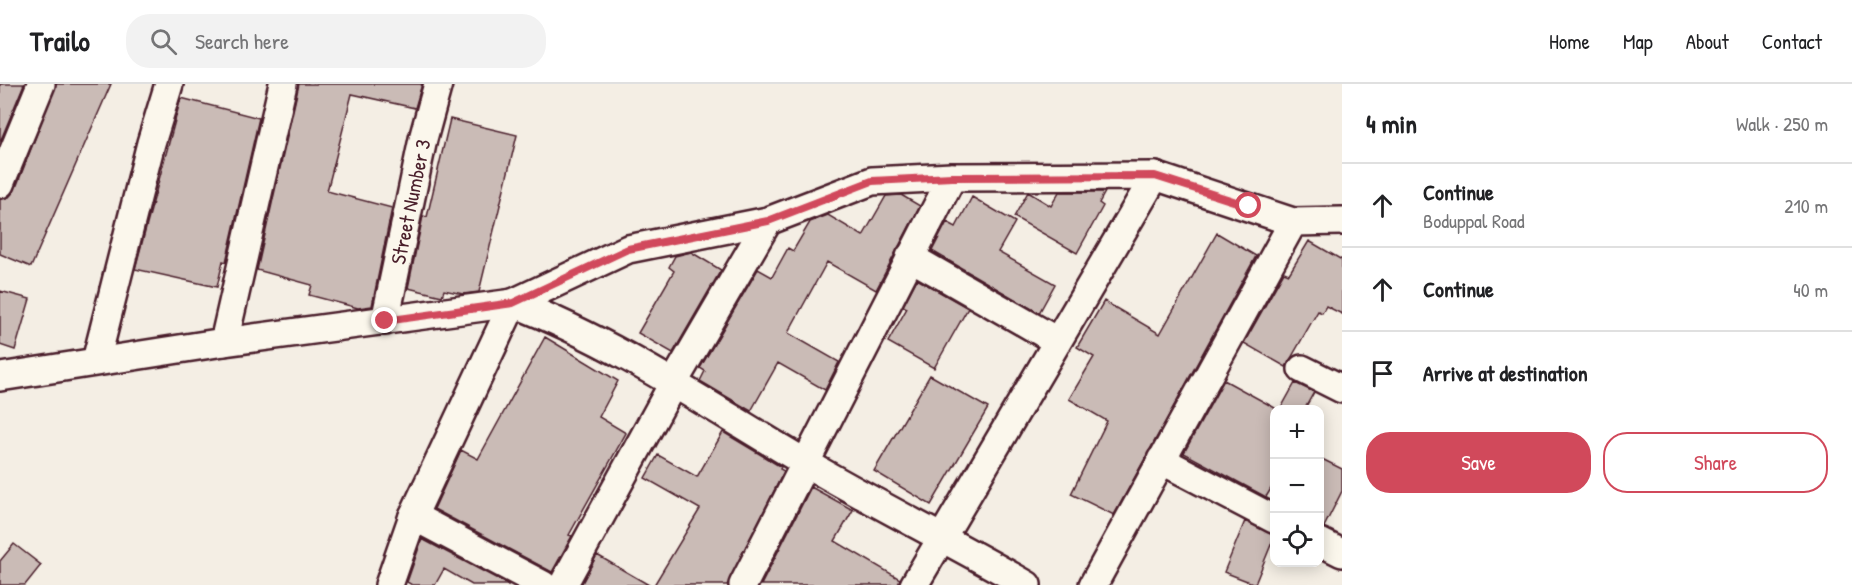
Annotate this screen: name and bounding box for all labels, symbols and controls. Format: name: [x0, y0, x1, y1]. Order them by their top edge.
search box: [126, 14, 546, 68]
text: Trailo: [30, 22, 90, 60]
icon: search: [147, 25, 180, 58]
text: Search here: [195, 26, 289, 56]
text: Home: [1549, 27, 1590, 56]
text: Map: [1623, 27, 1653, 56]
text: About: [1686, 27, 1729, 56]
text: Contact: [1762, 27, 1822, 56]
text: 4 min: [1366, 106, 1417, 141]
text: Walk · 250 m: [1736, 110, 1828, 137]
street label: Street Number 3: [383, 136, 437, 267]
text: Continue: [1423, 177, 1494, 207]
icon: ahead: [1366, 189, 1399, 222]
route start: [1235, 192, 1261, 218]
text: 210 m: [1784, 192, 1828, 219]
text: Boduppal Road: [1423, 207, 1525, 234]
icon: ahead: [1366, 273, 1399, 306]
text: Continue: [1423, 274, 1494, 304]
text: 40 m: [1793, 276, 1828, 303]
route end: [371, 307, 397, 333]
icon: arrive: [1366, 357, 1399, 390]
text: Arrive at destination: [1423, 358, 1588, 388]
map controls: [1270, 405, 1324, 567]
button: +: [1270, 405, 1324, 459]
button: Save: [1366, 432, 1591, 493]
button: Share: [1603, 432, 1828, 493]
button: −: [1270, 459, 1324, 513]
button: locate: [1270, 513, 1324, 567]

